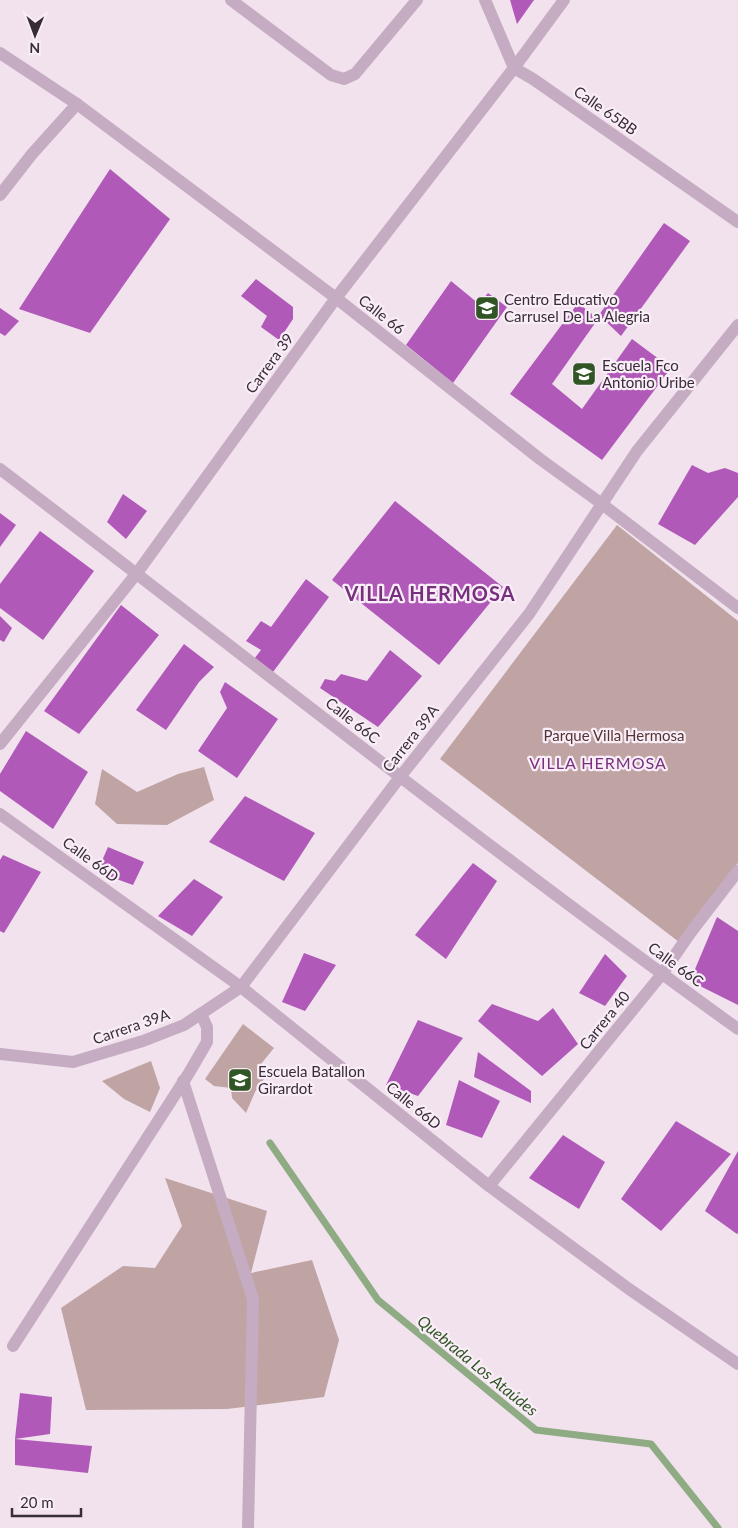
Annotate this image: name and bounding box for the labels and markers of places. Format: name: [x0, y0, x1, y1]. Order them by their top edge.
place label: Centro Educativo Carrusel De La Alegria: [504, 290, 650, 325]
school or university icon: Centro Educativo Carrusel De La Alegria: [474, 295, 500, 321]
place label: Escuela Fco Antonio Uribe: [602, 356, 695, 391]
school or university icon: Escuela Fco Antonio Uribe: [571, 361, 597, 387]
place label: Escuela Batallon Girardot: [258, 1062, 365, 1097]
school or university icon: Escuela Batallon Girardot: [227, 1067, 253, 1093]

